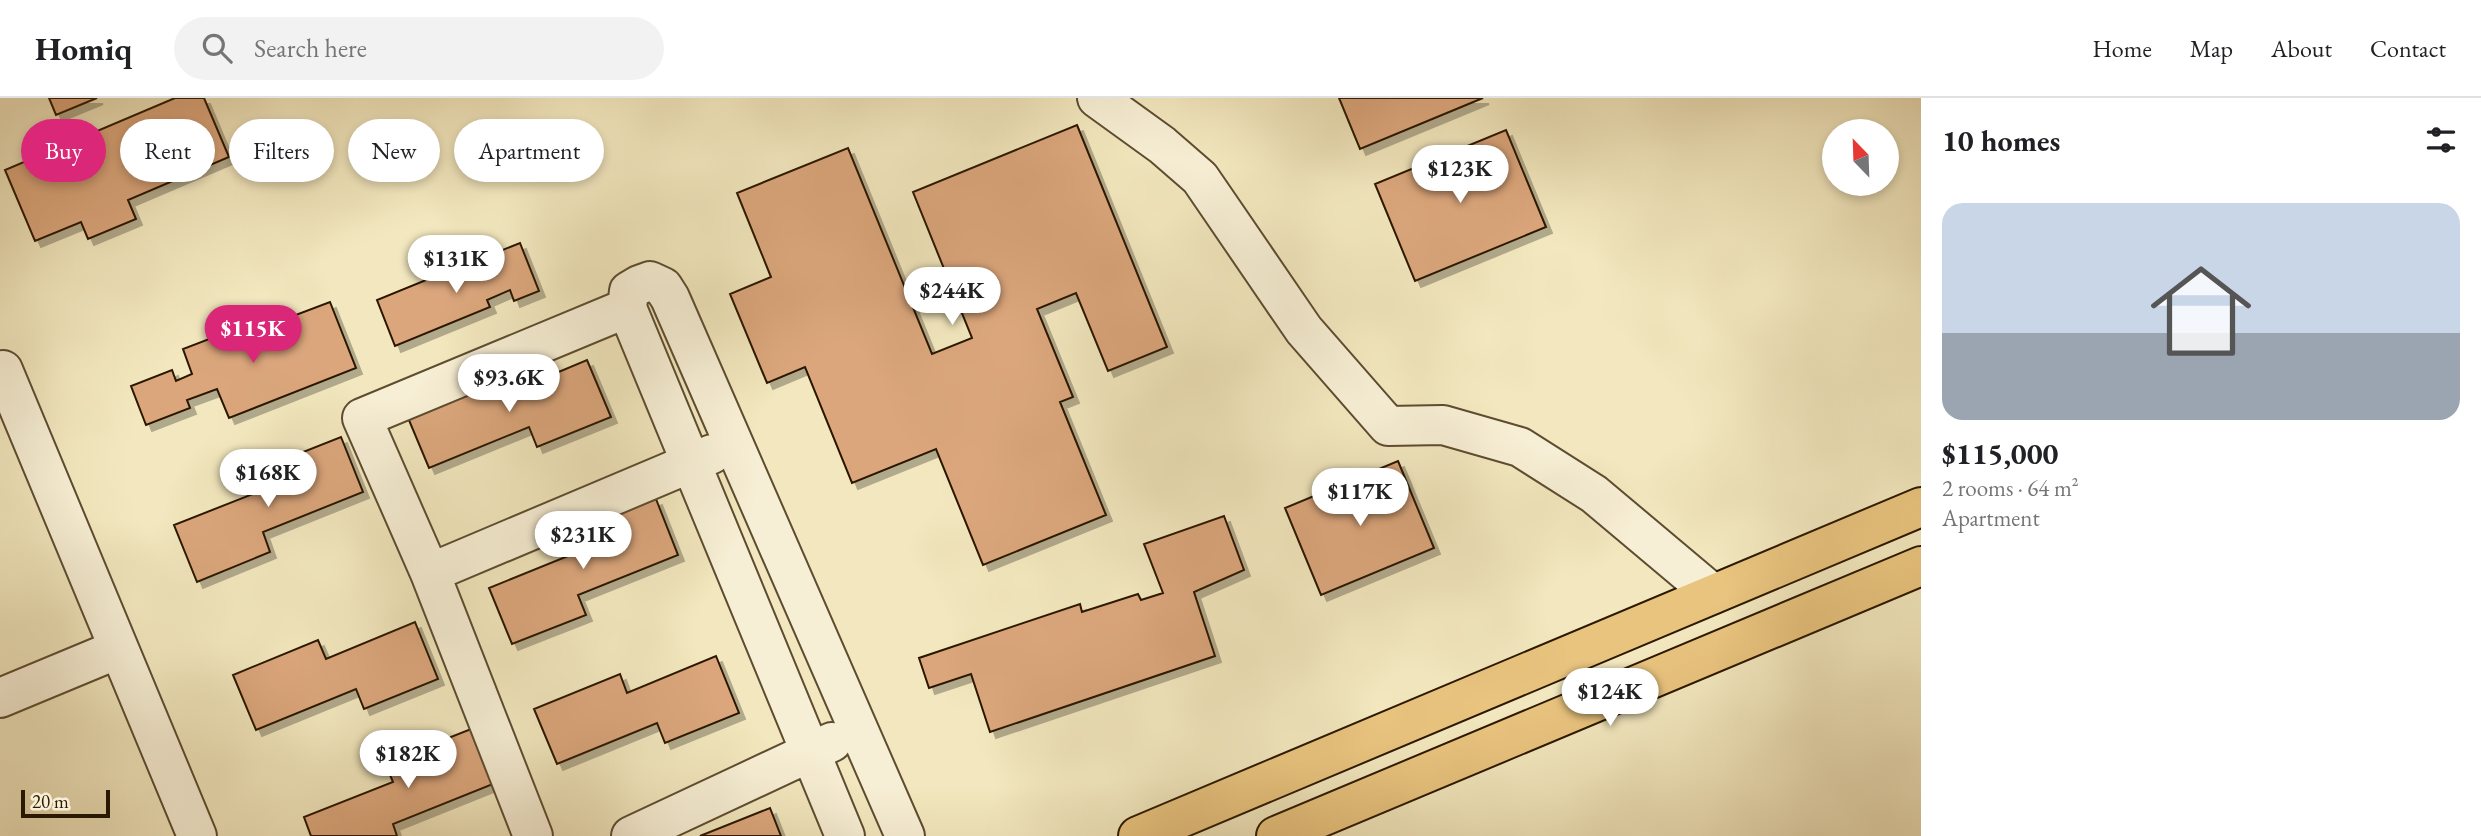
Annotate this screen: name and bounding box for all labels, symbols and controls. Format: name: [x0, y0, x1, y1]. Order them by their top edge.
search box: [174, 17, 664, 80]
text: Homiq: [35, 27, 132, 70]
icon: search: [198, 29, 236, 67]
text: Search here: [254, 31, 367, 65]
text: Home: [2092, 33, 2152, 64]
text: Map: [2190, 33, 2233, 64]
text: About: [2271, 33, 2332, 64]
text: Contact: [2370, 33, 2446, 64]
chip: Buy: [21, 119, 106, 182]
chip: Rent: [120, 119, 215, 182]
chip: Filters: [229, 119, 334, 182]
chip: New: [348, 119, 440, 182]
chip: Apartment: [454, 119, 604, 182]
north arrow: [1822, 119, 1899, 196]
map controls: [1822, 119, 1899, 196]
text: 10 homes: [1942, 121, 2060, 160]
icon: filters: [2422, 121, 2460, 159]
pin: $123K: [1411, 146, 1509, 205]
text: $123K: [1428, 153, 1492, 183]
pin: $131K: [407, 236, 505, 295]
text: $131K: [424, 243, 488, 273]
icon: home: [2138, 248, 2264, 374]
pin: $244K: [903, 268, 1001, 327]
text: $244K: [920, 275, 984, 305]
pin: $115K: [204, 306, 302, 365]
text: $115K: [221, 313, 285, 343]
pin: $93.6K: [452, 354, 566, 414]
text: $93.6K: [474, 362, 544, 392]
text: $115,000: [1942, 434, 2058, 473]
pin: $168K: [219, 450, 317, 509]
text: $168K: [236, 457, 300, 487]
pin: $117K: [1311, 468, 1409, 528]
text: 2 rooms · 64 m²: [1942, 473, 2079, 503]
text: $117K: [1328, 476, 1392, 506]
text: Apartment: [1942, 503, 2040, 533]
pin: $231K: [534, 512, 632, 571]
text: $231K: [551, 519, 615, 549]
pin: $124K: [1561, 668, 1659, 728]
text: $124K: [1578, 676, 1642, 706]
pin: $182K: [359, 730, 457, 790]
text: $182K: [376, 738, 440, 768]
scale bar: [21, 787, 110, 819]
text: 20 m: [32, 789, 69, 814]

